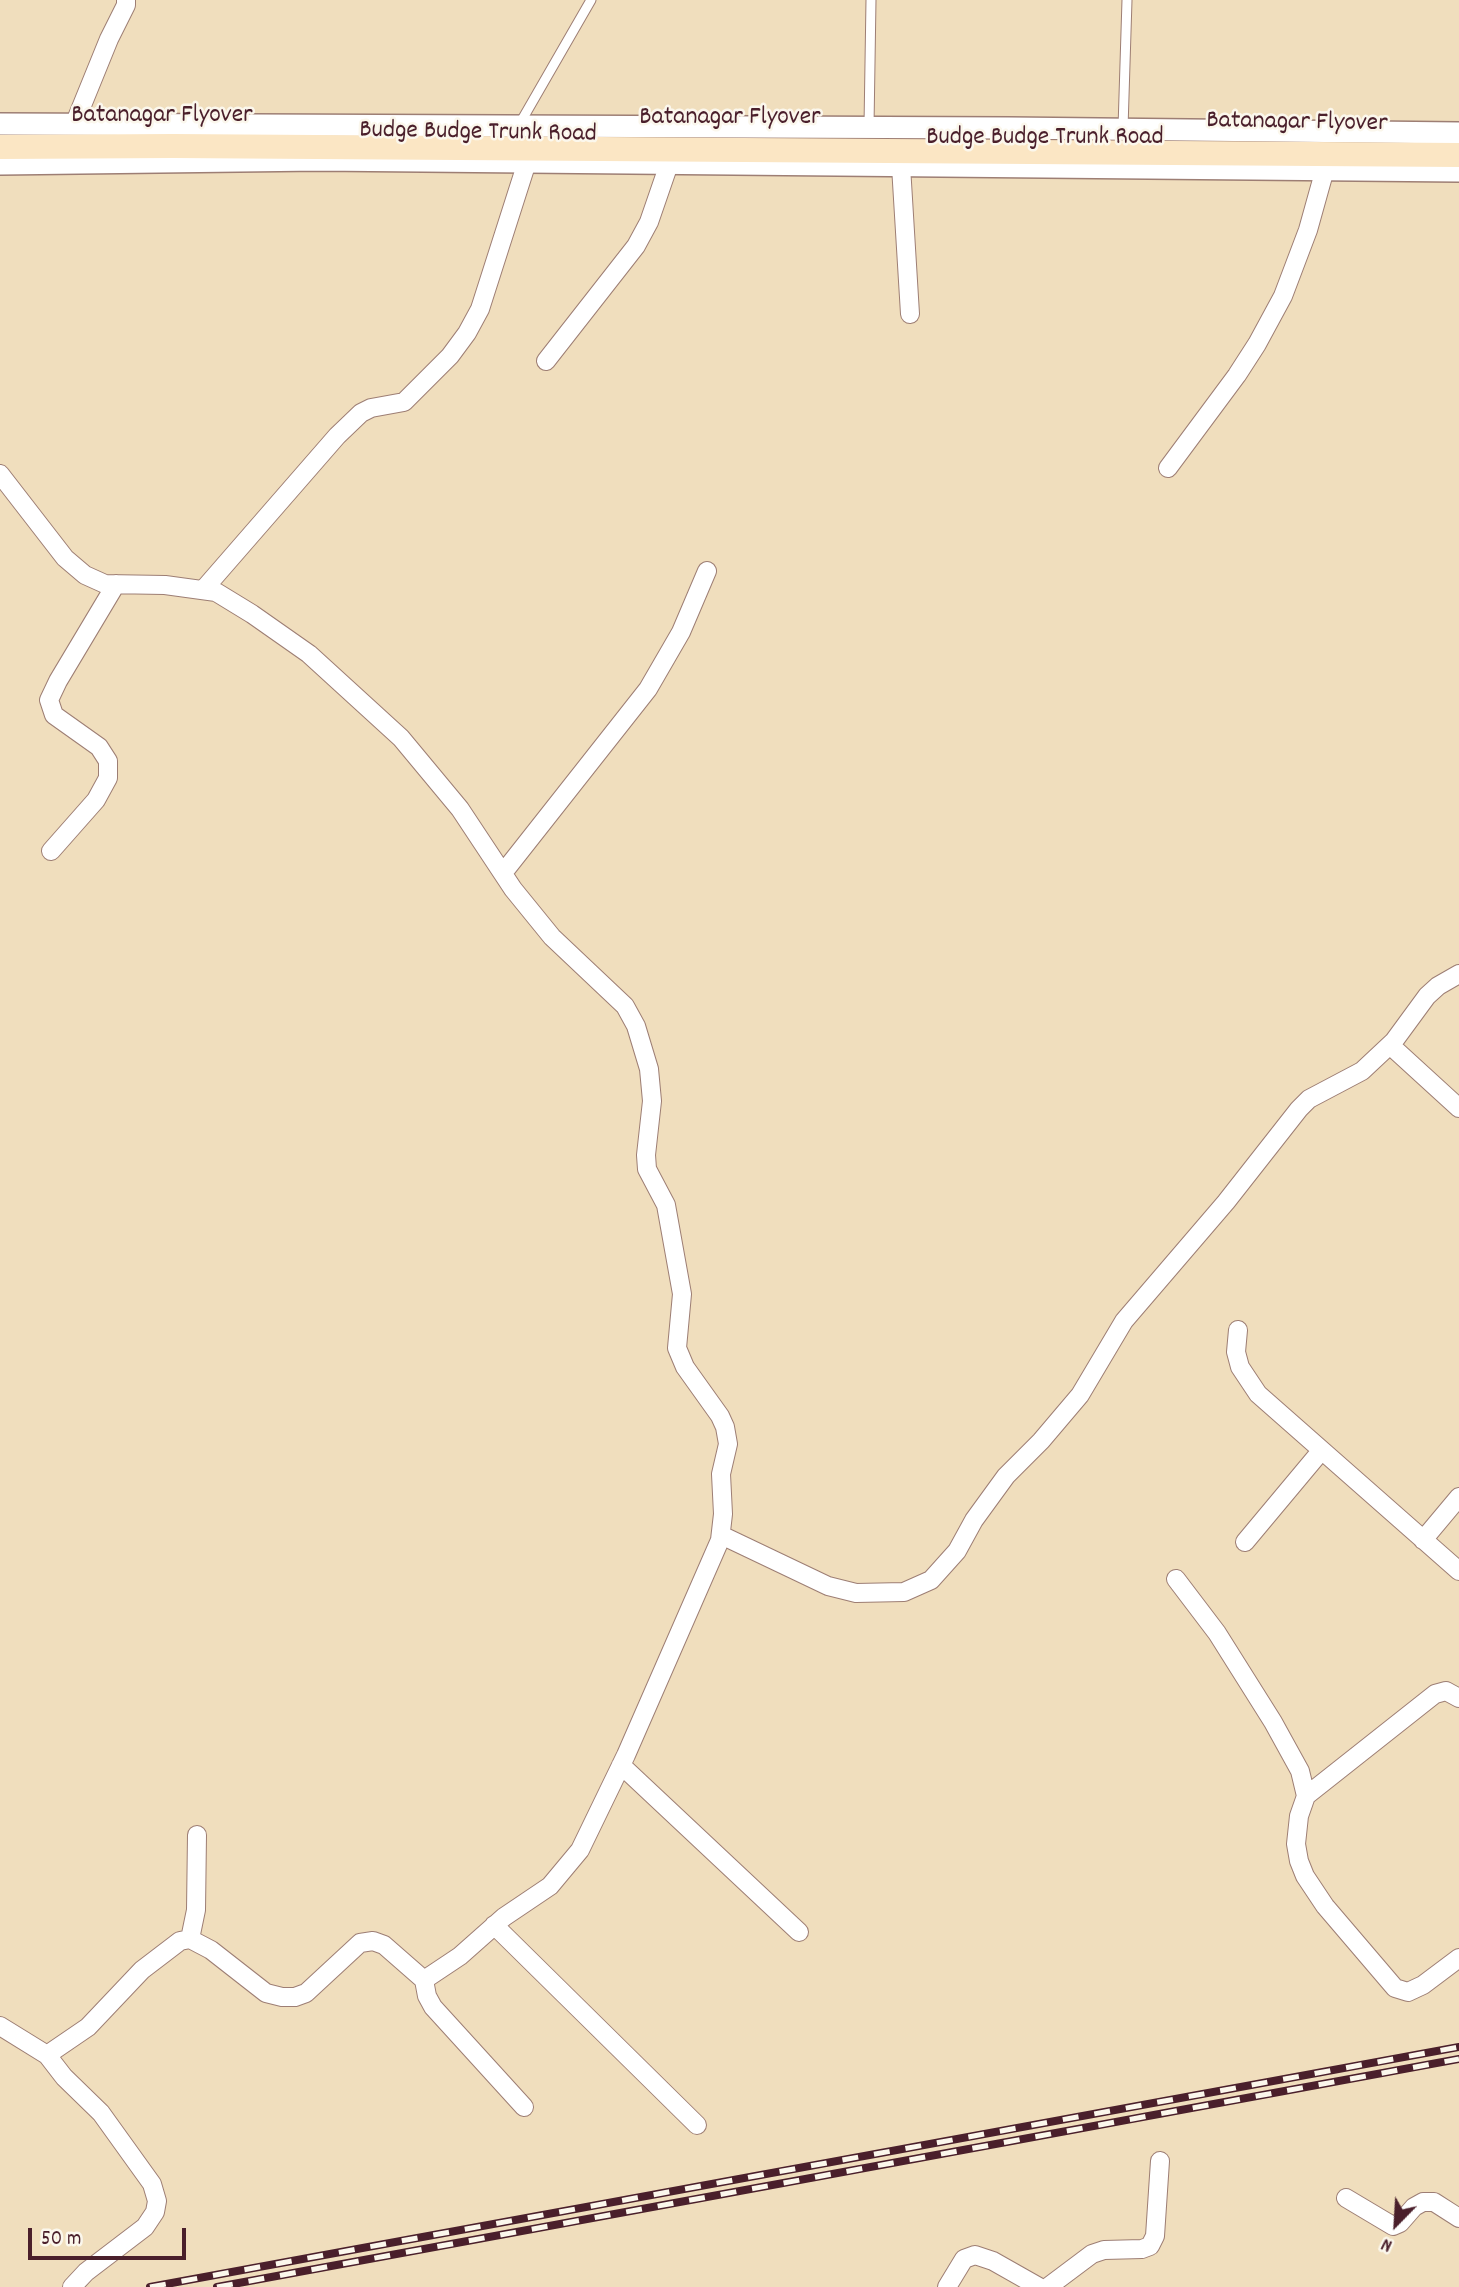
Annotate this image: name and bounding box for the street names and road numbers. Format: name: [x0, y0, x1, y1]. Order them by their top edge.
street label: Batanagar Flyover: [71, 101, 253, 133]
street label: Batanagar Flyover: [639, 103, 821, 135]
street label: Batanagar Flyover: [1206, 107, 1388, 141]
street label: Budge Budge Trunk Road: [359, 116, 597, 152]
street label: Budge Budge Trunk Road: [926, 123, 1164, 155]

